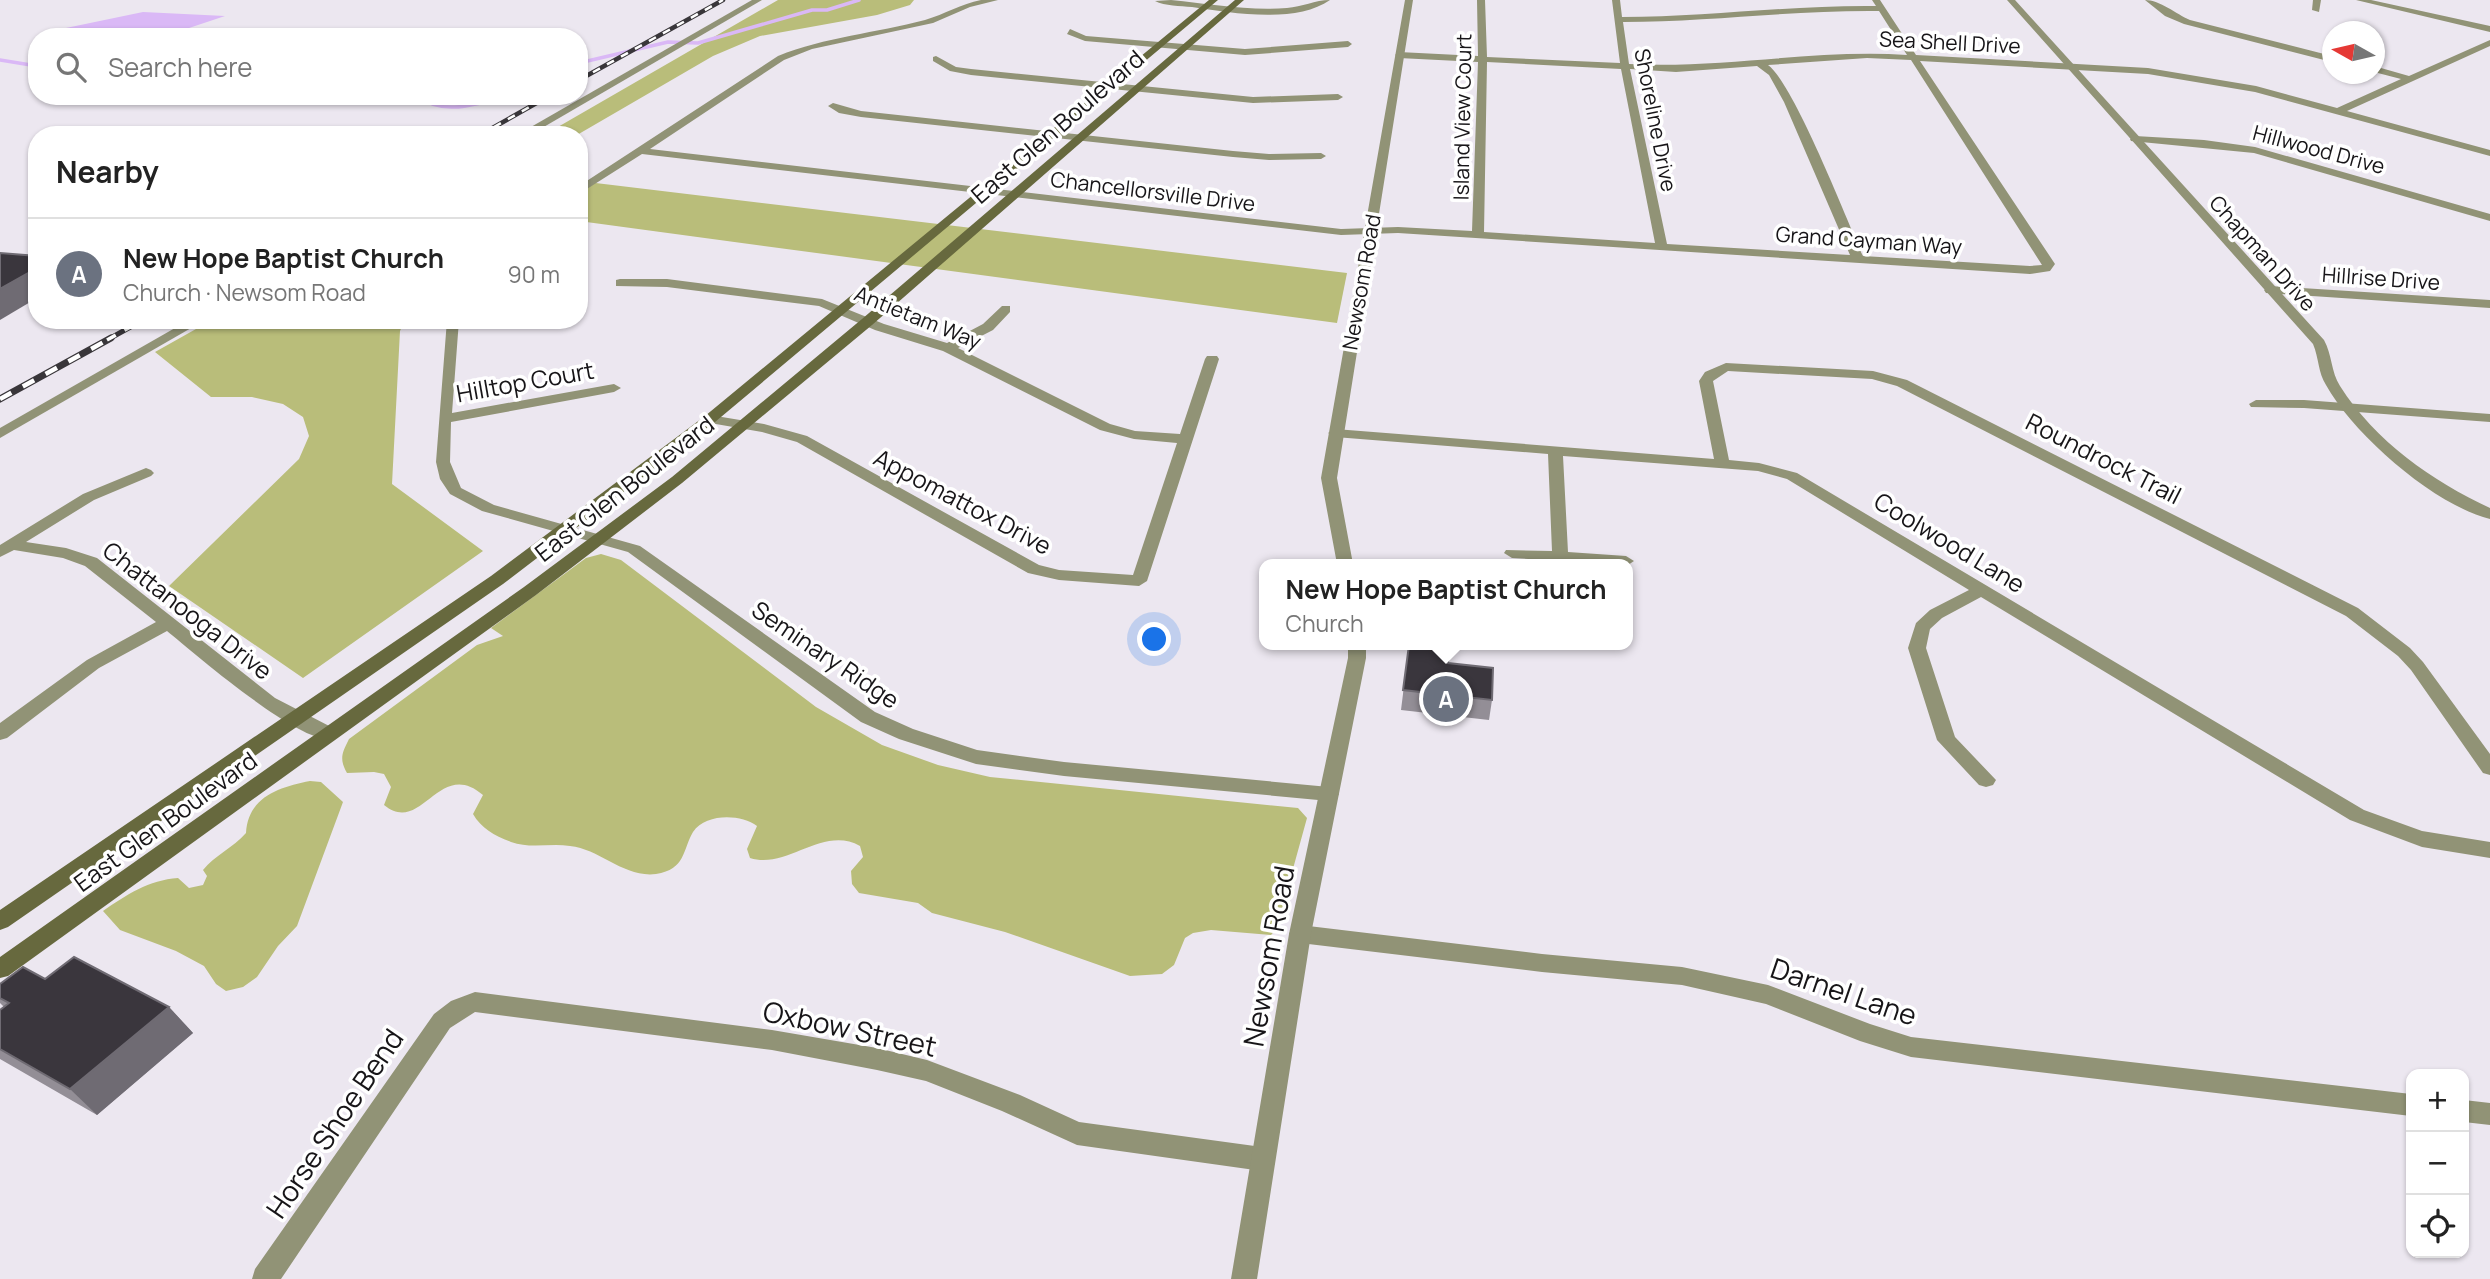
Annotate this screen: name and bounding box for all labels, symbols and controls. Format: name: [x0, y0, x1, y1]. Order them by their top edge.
north arrow: [2322, 21, 2385, 84]
street label: Sea Shell Drive: [1879, 24, 2021, 60]
search box: [28, 28, 588, 105]
street label: Island View Court: [1447, 33, 1477, 201]
street label: East Glen Boulevard: [964, 42, 1150, 210]
street label: Shoreline Drive: [1628, 46, 1684, 194]
icon: search: [52, 48, 90, 86]
text: Search here: [108, 49, 253, 85]
street label: Hillwood Drive: [2250, 118, 2388, 180]
text: Nearby: [56, 151, 159, 192]
street label: Chancellorsville Drive: [1049, 165, 1257, 217]
street label: Chapman Drive: [2203, 189, 2323, 317]
street label: Newsom Road: [1335, 212, 1387, 352]
street label: Grand Cayman Way: [1775, 220, 1963, 260]
text: New Hope Baptist Church: [123, 240, 444, 276]
text: A: [71, 258, 87, 290]
text: 90 m: [508, 258, 560, 290]
street label: Hillrise Drive: [2321, 260, 2441, 296]
text: Church · Newsom Road: [123, 276, 366, 308]
street label: Antietam Way: [851, 279, 985, 355]
street label: Hilltop Court: [453, 353, 597, 409]
street label: Roundrock Trail: [2021, 405, 2187, 511]
street label: East Glen Boulevard: [528, 408, 720, 568]
street label: Appomattox Drive: [868, 440, 1058, 562]
street label: Coolwood Lane: [1869, 484, 2031, 600]
street label: Chattanooga Drive: [96, 533, 280, 687]
popup: [1259, 559, 1633, 650]
text: New Hope Baptist Church: [1285, 571, 1607, 607]
street label: Seminary Ridge: [746, 592, 906, 716]
text: Church: [1285, 607, 1364, 639]
your location: [1137, 622, 1171, 656]
pin: A: [1423, 673, 1469, 725]
street label: East Glen Boulevard: [67, 743, 263, 899]
street label: Newsom Road: [1233, 863, 1303, 1049]
street label: Darnel Lane: [1766, 948, 1922, 1034]
street label: Oxbow Street: [760, 991, 940, 1065]
street label: Horse Shoe Bend: [257, 1021, 411, 1225]
map controls: [2406, 1069, 2469, 1258]
button: +: [2406, 1069, 2469, 1132]
button: −: [2406, 1132, 2469, 1195]
button: locate: [2406, 1195, 2469, 1258]

